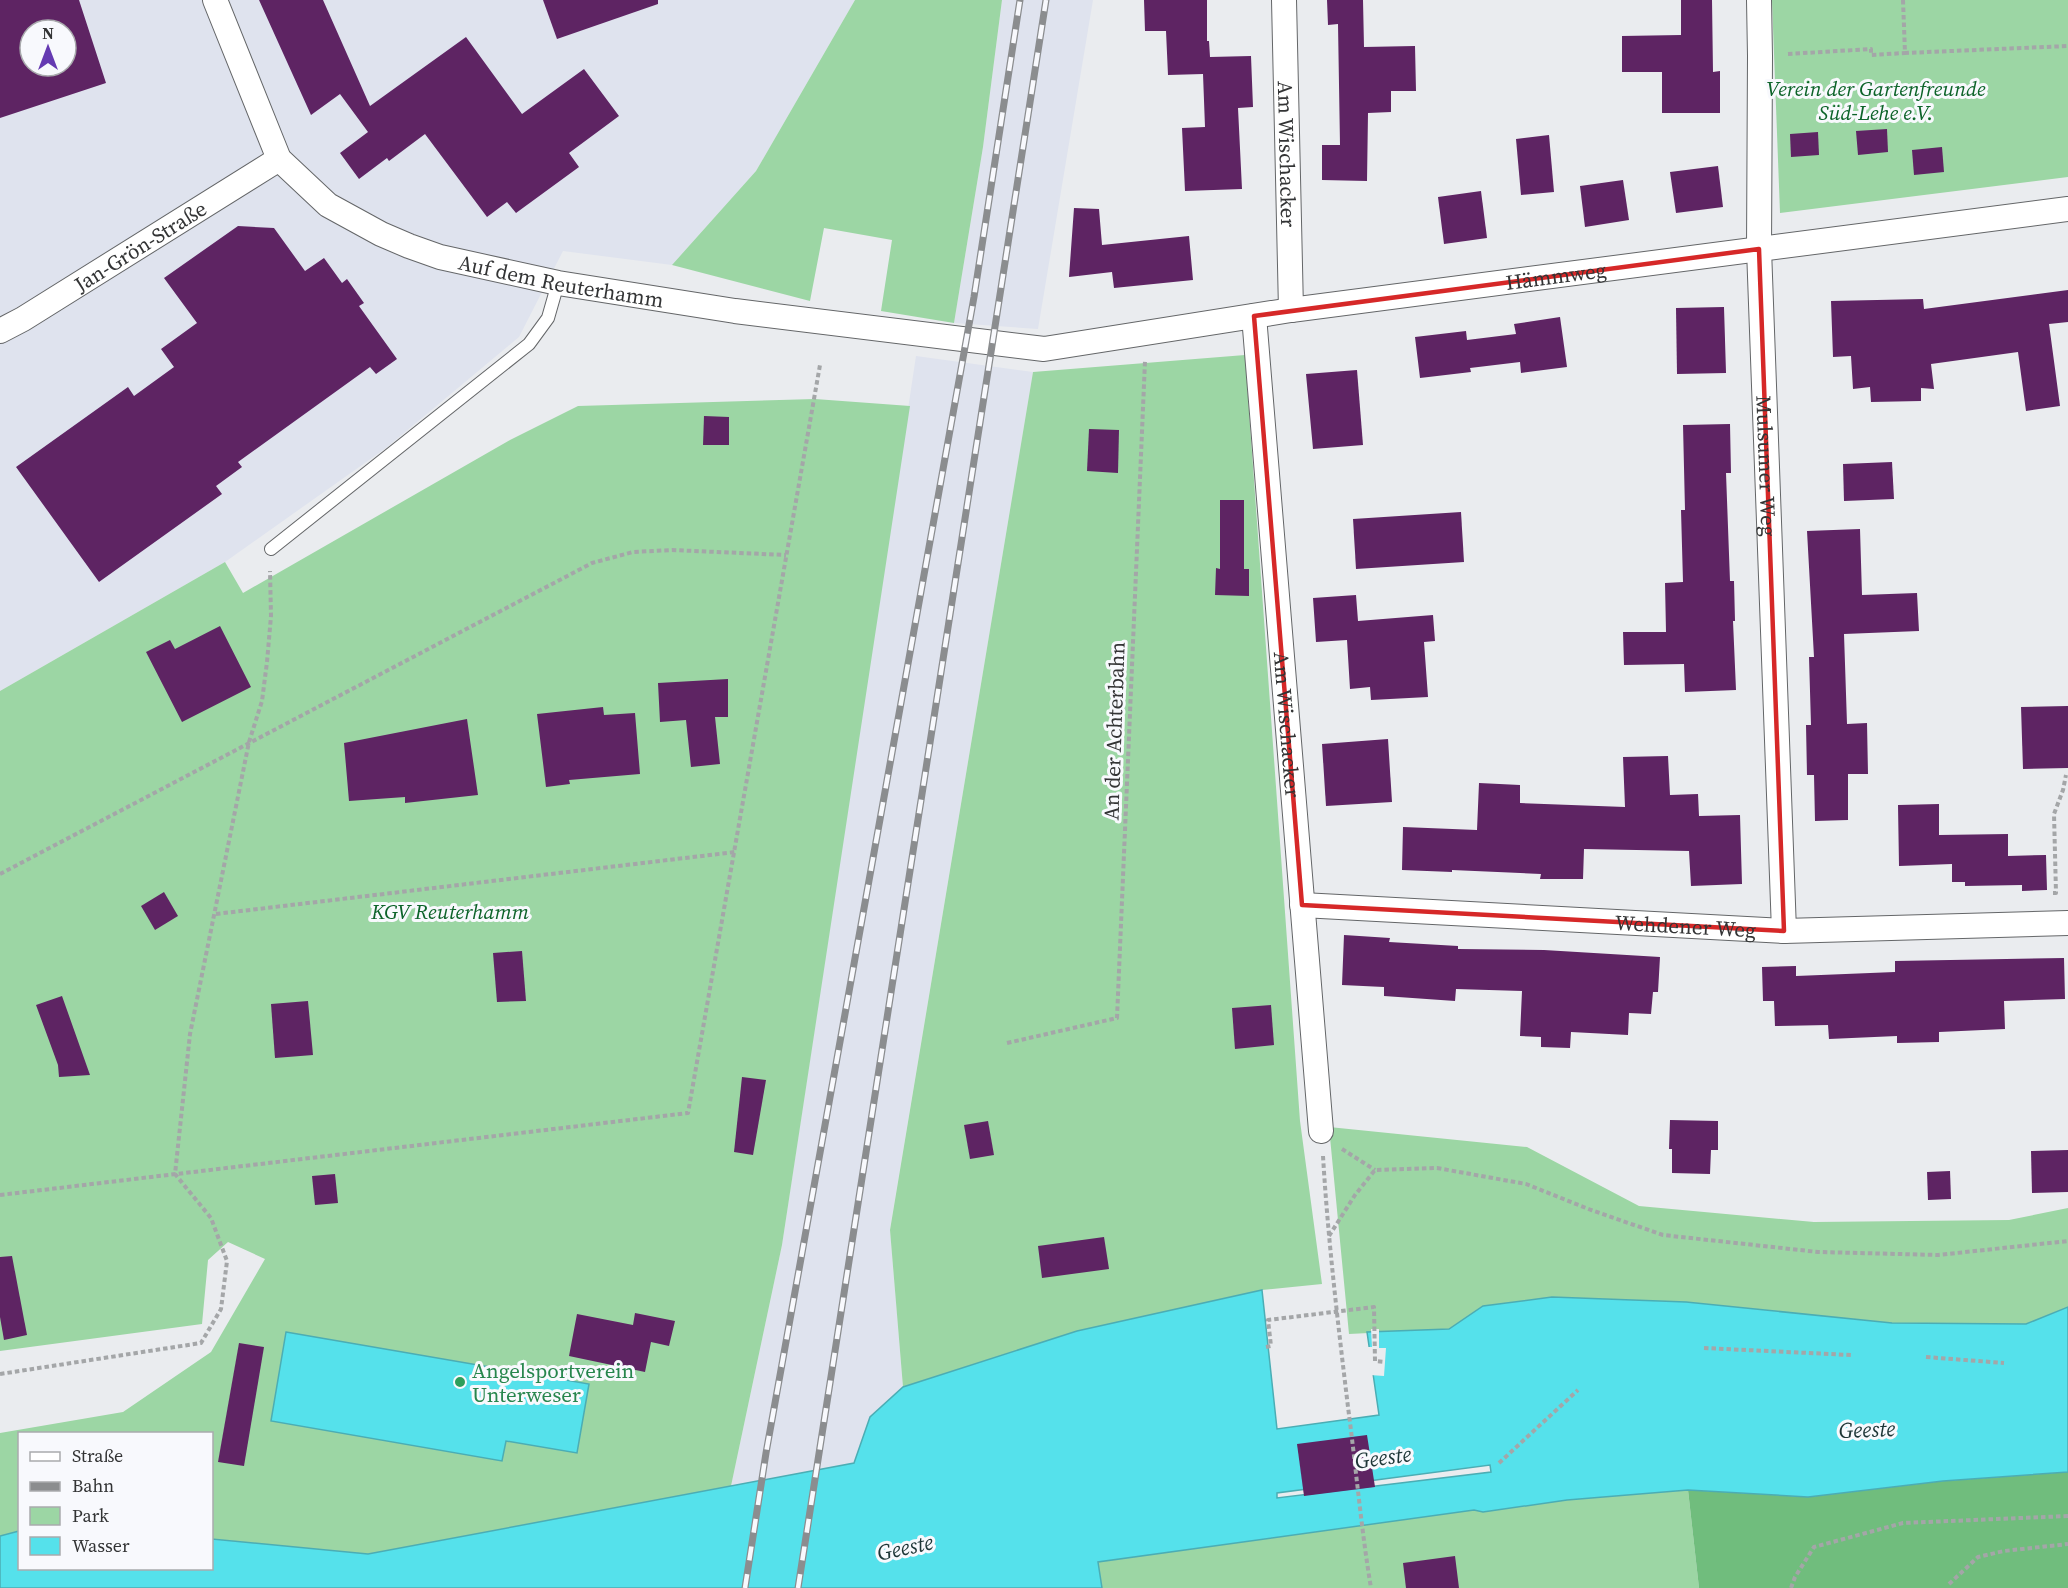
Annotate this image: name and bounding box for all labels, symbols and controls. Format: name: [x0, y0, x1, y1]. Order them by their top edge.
north arrow: [18, 18, 78, 78]
text: N: [42, 22, 54, 44]
park label: Verein der Gartenfreunde Süd-Lehe e.V.: [1766, 74, 1986, 127]
street label: Am Wischacker: [1271, 80, 1304, 228]
street label: Jan-Grön-Straße: [67, 193, 212, 299]
street label: Auf dem Reuterhamm: [456, 247, 666, 314]
street label: Hämmweg: [1504, 255, 1608, 296]
street label: Mulsumer Weg: [1750, 395, 1784, 537]
street label: An der Achterbahn: [1096, 641, 1132, 821]
street label: Am Wischacker: [1267, 650, 1308, 799]
park label: KGV Reuterhamm: [370, 897, 529, 926]
street label: Wehdener Weg: [1614, 907, 1757, 944]
place label: Angelsportverein Unterweser: [472, 1356, 635, 1409]
marker: Angelsportverein Unterweser: [453, 1375, 467, 1389]
water label: Geeste: [1838, 1413, 1896, 1445]
legend: [18, 1432, 213, 1570]
water label: Geeste: [1353, 1438, 1413, 1476]
text: Straße: [72, 1443, 123, 1468]
text: Bahn: [72, 1473, 114, 1498]
text: Park: [72, 1503, 109, 1528]
water label: Geeste: [874, 1526, 936, 1568]
text: Wasser: [72, 1533, 130, 1558]

